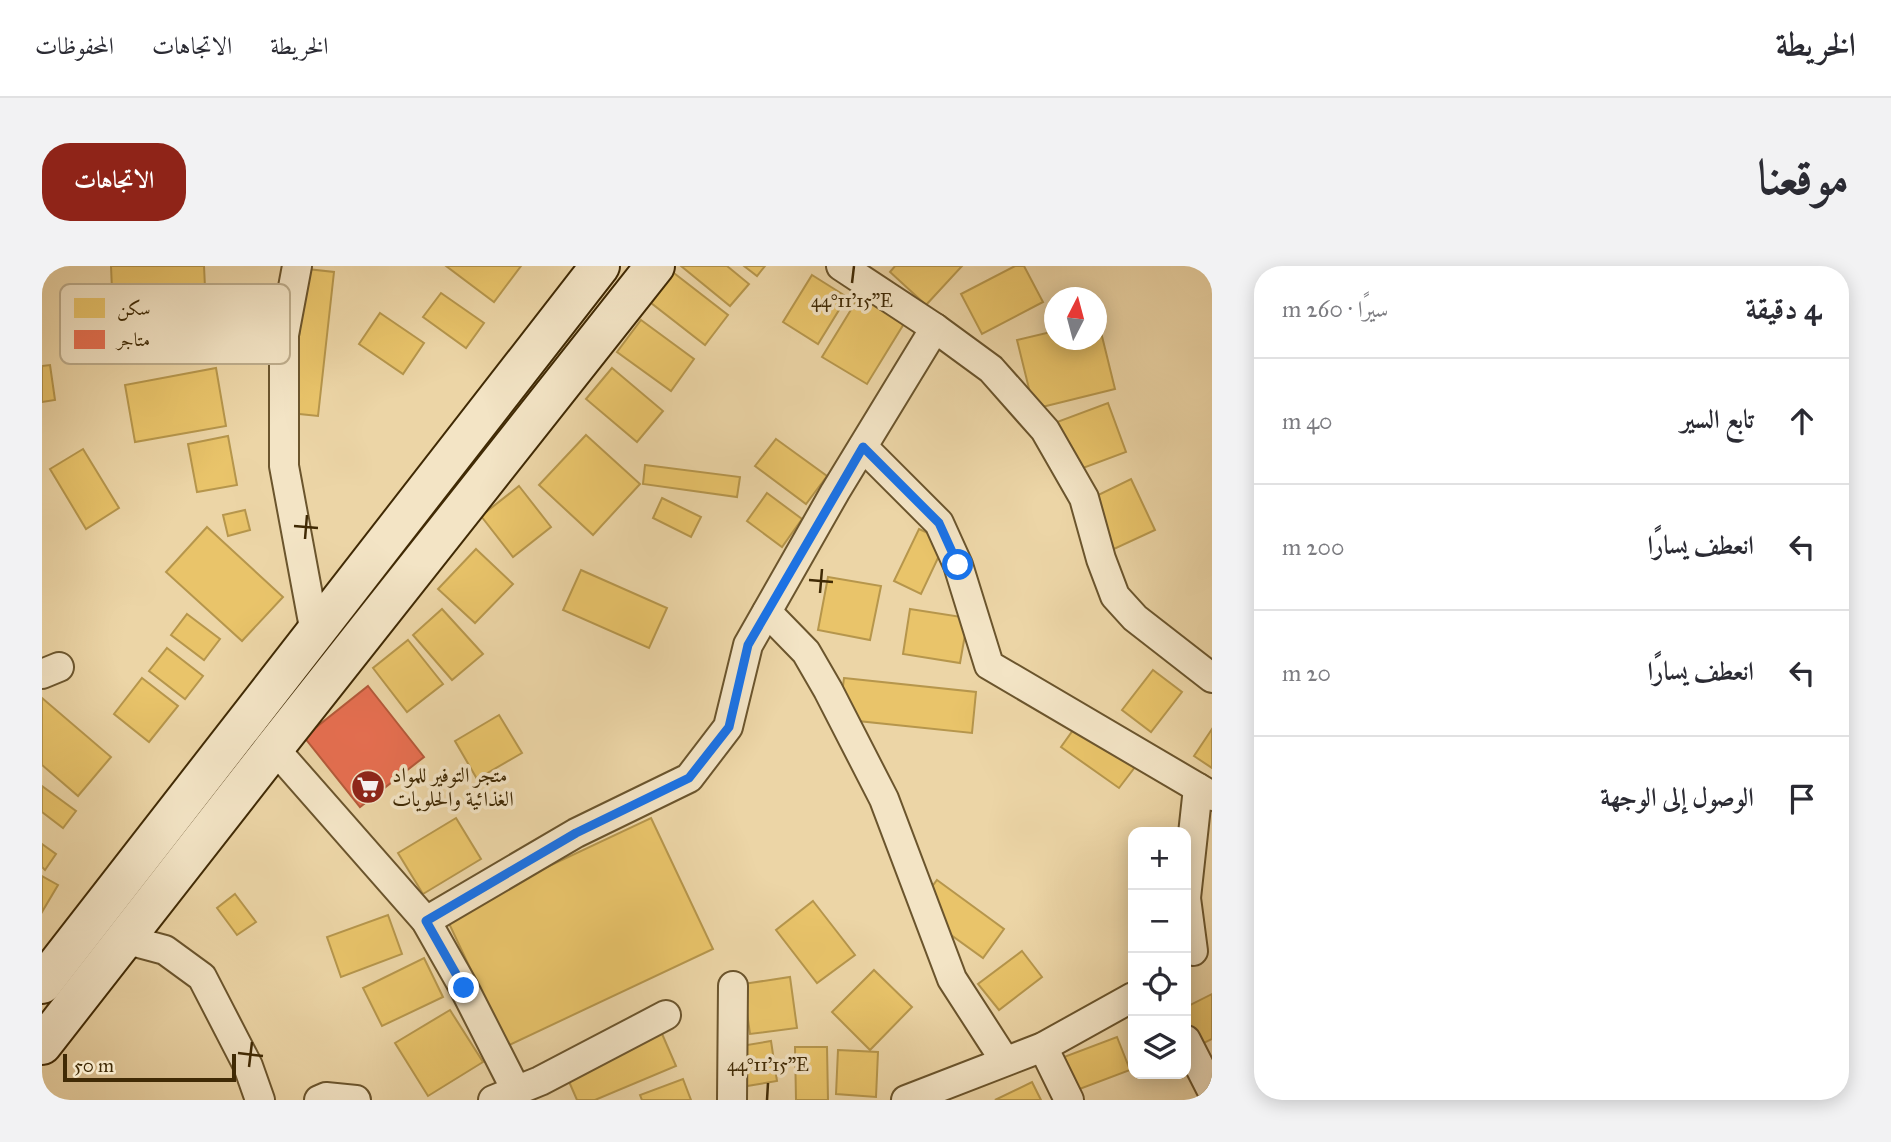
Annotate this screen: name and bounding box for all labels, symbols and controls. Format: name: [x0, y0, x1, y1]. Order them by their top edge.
text: الخريطة: [1776, 25, 1856, 65]
text: المحفوظات: [35, 31, 114, 61]
text: الاتجاهات: [152, 31, 232, 61]
text: الخريطة: [270, 31, 329, 61]
button: الاتجاهات: [42, 143, 186, 221]
text: موقعنا: [1757, 148, 1849, 207]
legend: [60, 284, 290, 364]
north arrow: [1044, 287, 1107, 350]
text: 44°11'15"E: [811, 290, 893, 312]
text: 4 دقيقة: [1745, 291, 1821, 327]
text: سيرًا · 260 m: [1282, 295, 1388, 323]
text: سكن: [117, 297, 151, 322]
text: متاجر: [115, 328, 150, 351]
icon: ahead: [1783, 402, 1821, 440]
text: تابع السير: [1681, 403, 1754, 435]
text: 40 m: [1282, 407, 1332, 435]
icon: left: [1783, 528, 1821, 566]
text: انعطف يسارًا: [1647, 529, 1754, 561]
text: 200 m: [1282, 533, 1344, 561]
route start: [942, 549, 973, 580]
icon: left: [1783, 654, 1821, 692]
text: انعطف يسارًا: [1647, 655, 1754, 687]
text: 20 m: [1282, 659, 1331, 687]
place label: متجر التوفير للمواد الغذائية والحلويات: [392, 762, 514, 812]
supermarket icon: متجر التوفير للمواد الغذائية والحلويات: [349, 768, 387, 806]
icon: arrive: [1783, 780, 1821, 818]
text: الوصول إلى الوجهة: [1600, 781, 1754, 813]
map controls: [1128, 827, 1191, 1079]
button: +: [1128, 827, 1191, 890]
button: −: [1128, 890, 1191, 953]
button: locate: [1128, 953, 1191, 1016]
route end: [448, 972, 479, 1003]
button: layers: [1128, 1016, 1191, 1079]
scale bar: [63, 1051, 236, 1083]
text: 50 m: [74, 1054, 114, 1077]
text: 44°11'15"E: [727, 1054, 809, 1076]

